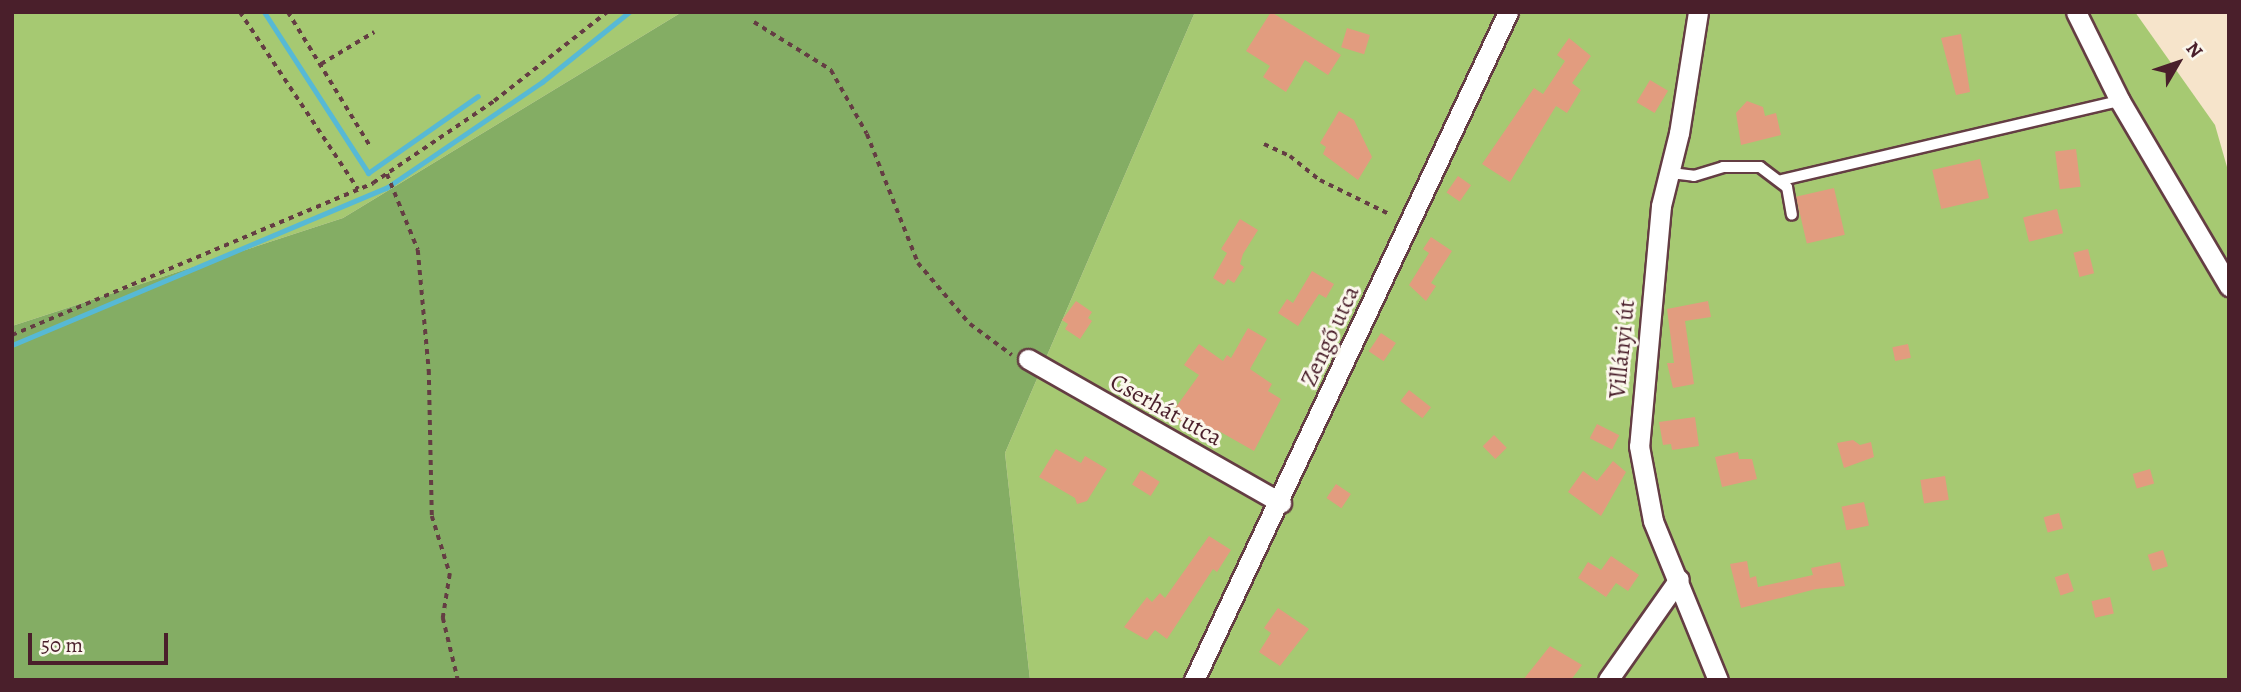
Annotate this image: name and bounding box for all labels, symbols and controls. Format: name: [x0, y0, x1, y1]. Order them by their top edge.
north arrow: [2143, 28, 2213, 98]
text: N: [2180, 36, 2209, 63]
street label: Zengő utca: [1294, 281, 1366, 391]
street label: Villányi út: [1602, 298, 1642, 400]
street label: Cserhát utca: [1105, 368, 1227, 452]
scale bar: [32, 618, 172, 662]
text: 50 m: [41, 631, 83, 659]

